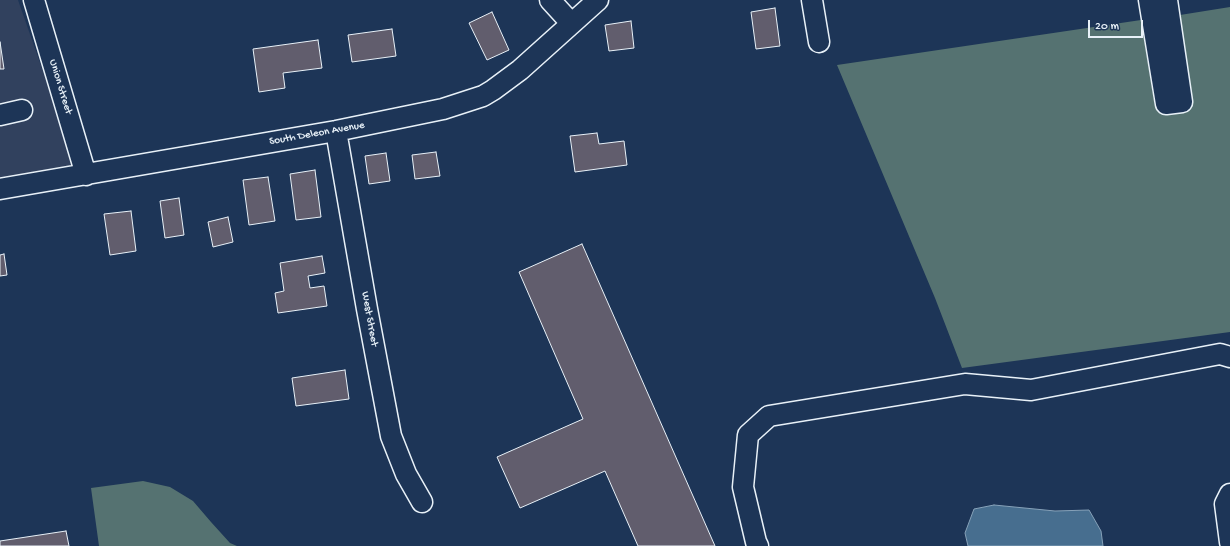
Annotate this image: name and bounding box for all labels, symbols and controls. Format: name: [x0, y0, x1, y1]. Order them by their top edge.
scale bar: [1090, 12, 1145, 38]
text: 20 m: [1095, 20, 1119, 34]
street label: Union Street: [45, 58, 75, 116]
street label: South Deleon Avenue: [268, 119, 366, 149]
street label: West Street: [358, 291, 380, 347]

